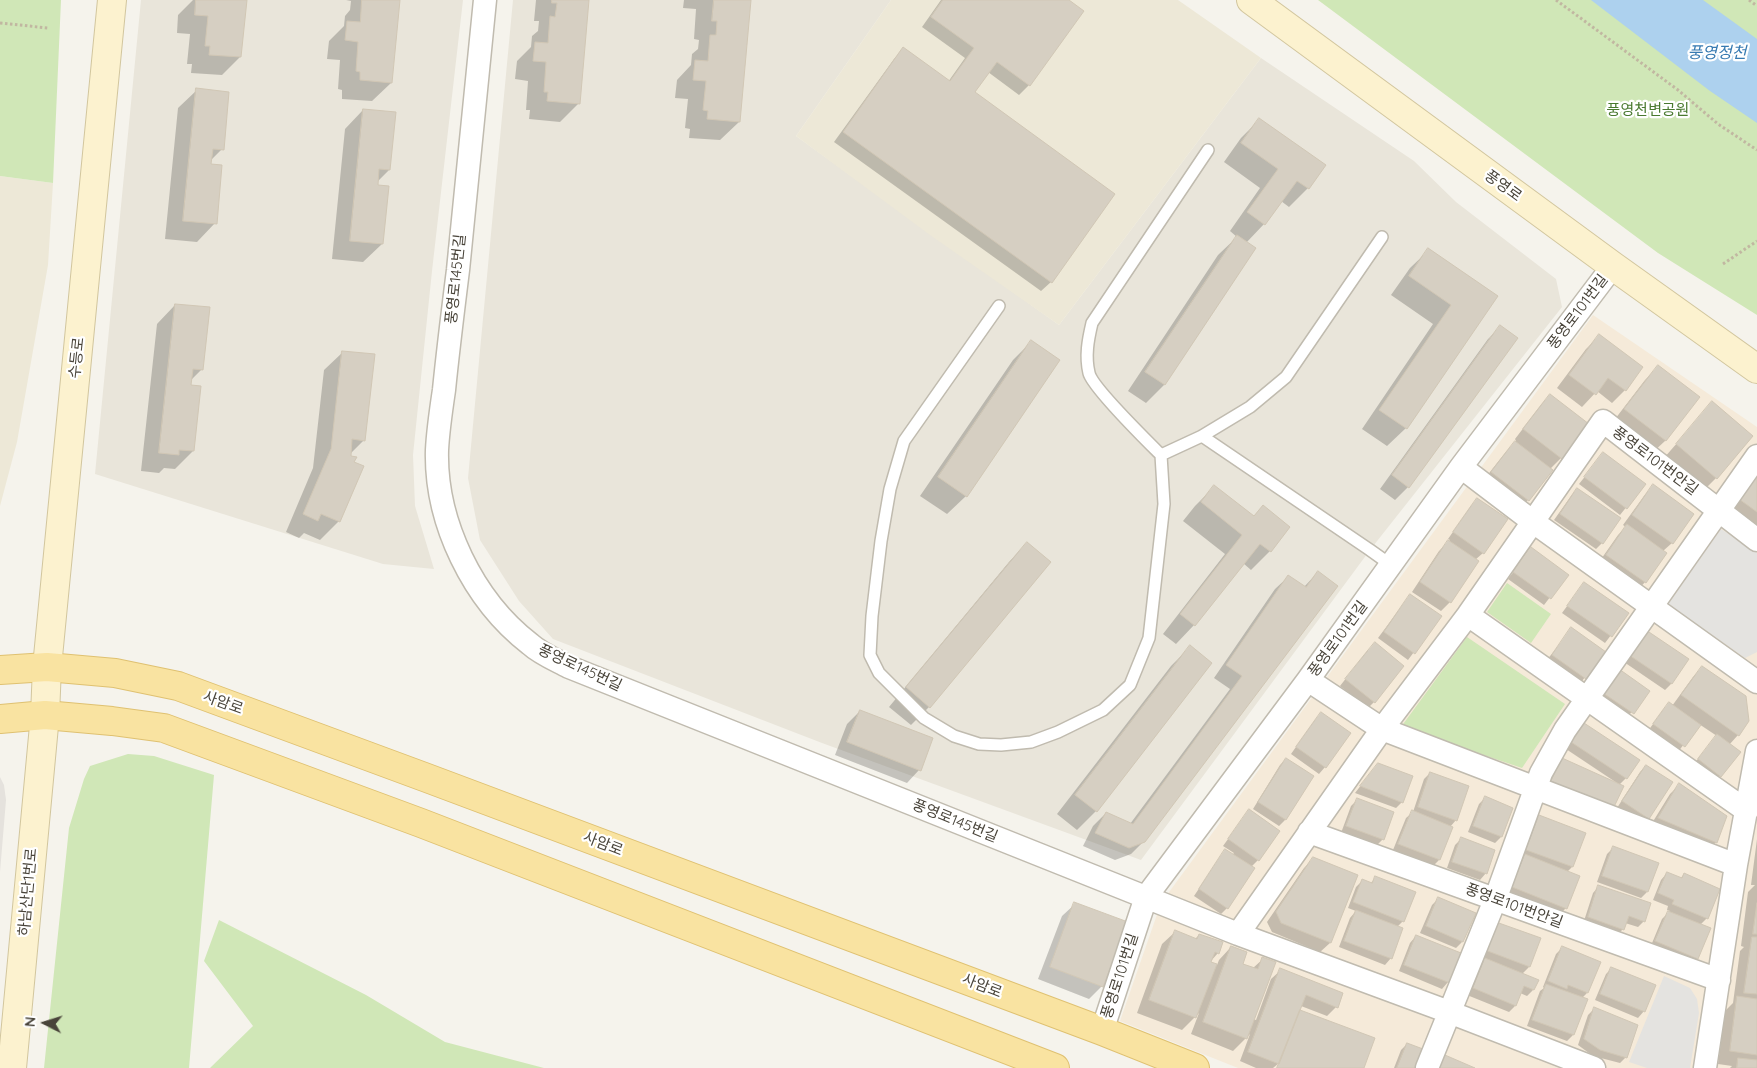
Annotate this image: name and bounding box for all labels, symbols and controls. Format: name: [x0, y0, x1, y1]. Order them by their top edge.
water label: 풍영정천: [1688, 43, 1746, 63]
park label: 풍영천변공원: [1607, 101, 1689, 119]
street label: 풍영로: [1481, 167, 1525, 205]
street label: 풍영로145번길: [442, 233, 470, 325]
street label: 풍영로101번길: [1544, 271, 1612, 353]
street label: 수등로: [66, 336, 88, 380]
street label: 풍영로101번안길: [1609, 423, 1701, 499]
street label: 풍영로101번길: [1305, 598, 1371, 680]
street label: 풍영로145번길: [535, 641, 625, 695]
street label: 사암로: [200, 687, 246, 719]
street label: 풍영로145번길: [910, 796, 1000, 846]
street label: 사암로: [580, 828, 626, 860]
street label: 하남산단1번로: [15, 847, 41, 937]
street label: 풍영로101번안길: [1463, 880, 1565, 932]
street label: 풍영로101번길: [1098, 931, 1142, 1021]
street label: 사암로: [959, 970, 1005, 1002]
north arrow: [20, 998, 70, 1048]
text: N: [21, 1016, 39, 1028]

